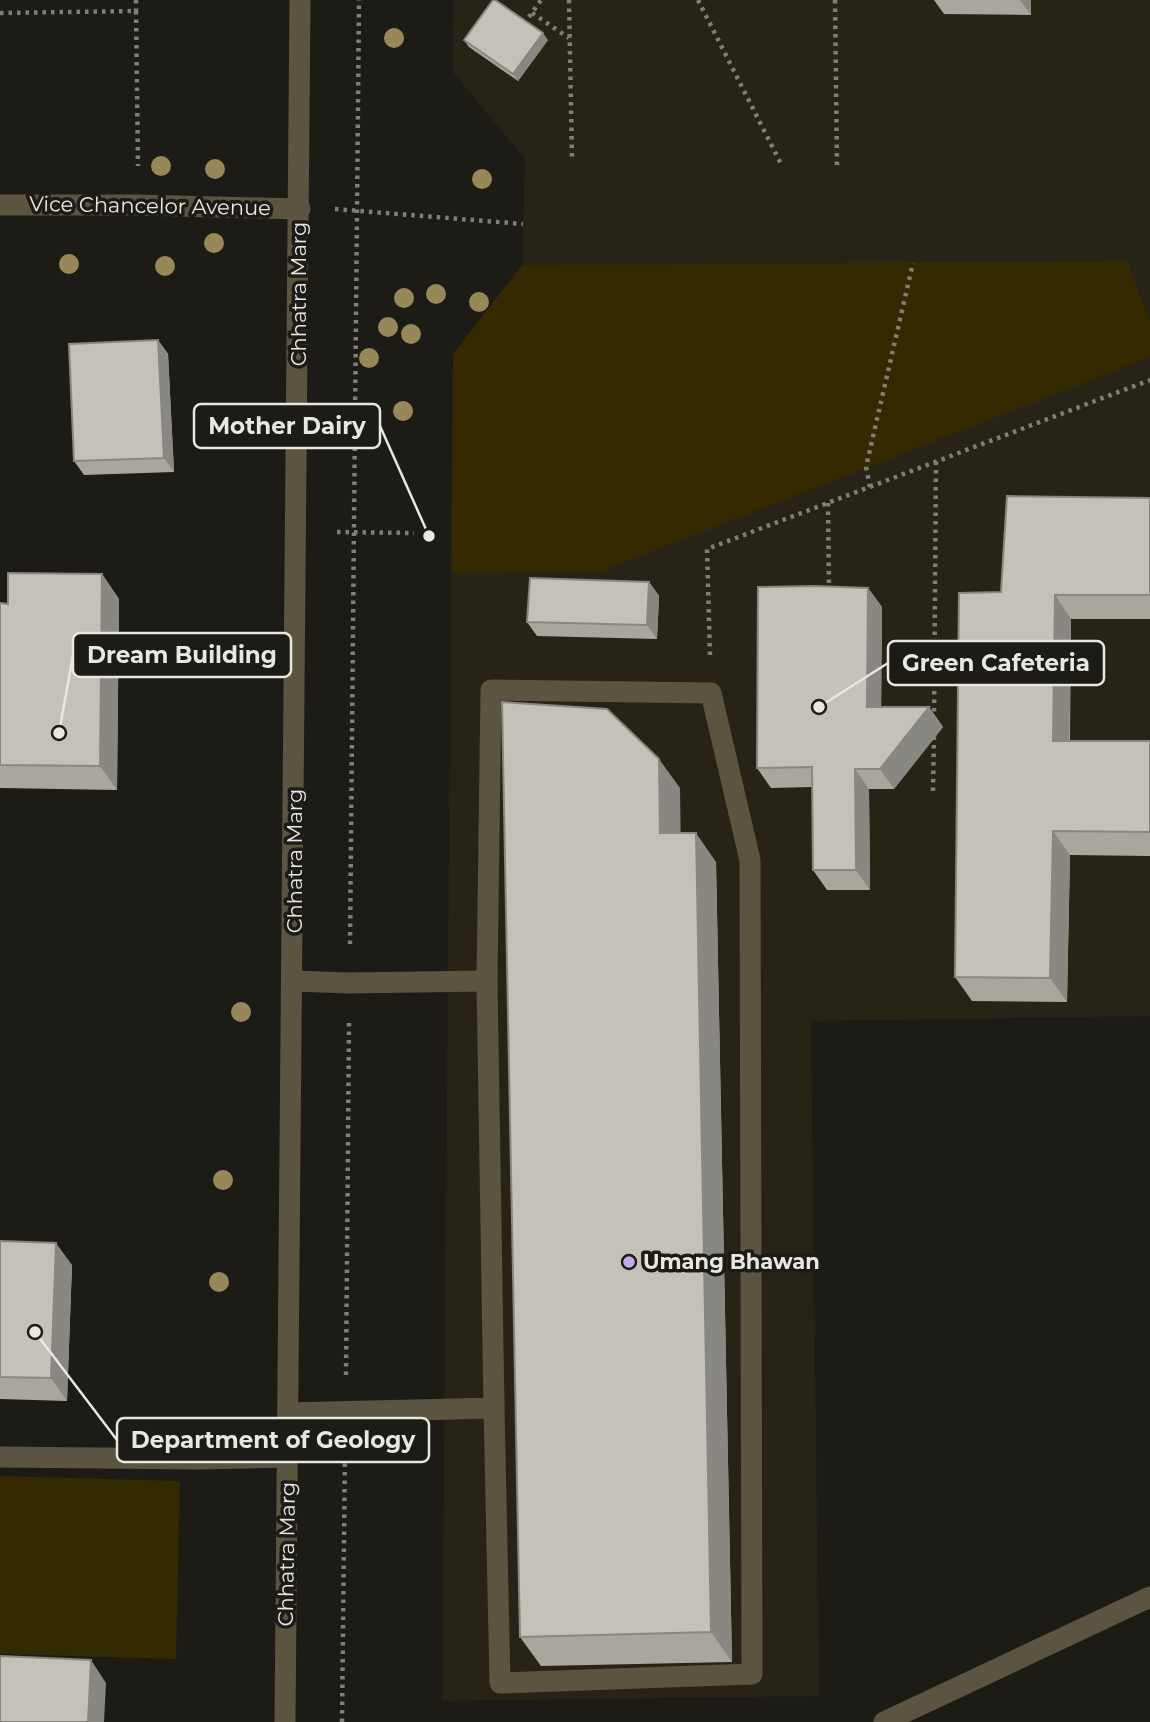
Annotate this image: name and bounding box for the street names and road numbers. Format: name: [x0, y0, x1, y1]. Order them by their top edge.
street label: Vice Chancelor Avenue: [29, 191, 271, 220]
street label: Chhatra Marg: [286, 222, 311, 366]
street label: Chhatra Marg: [282, 789, 307, 933]
street label: Chhatra Marg: [273, 1481, 300, 1627]

